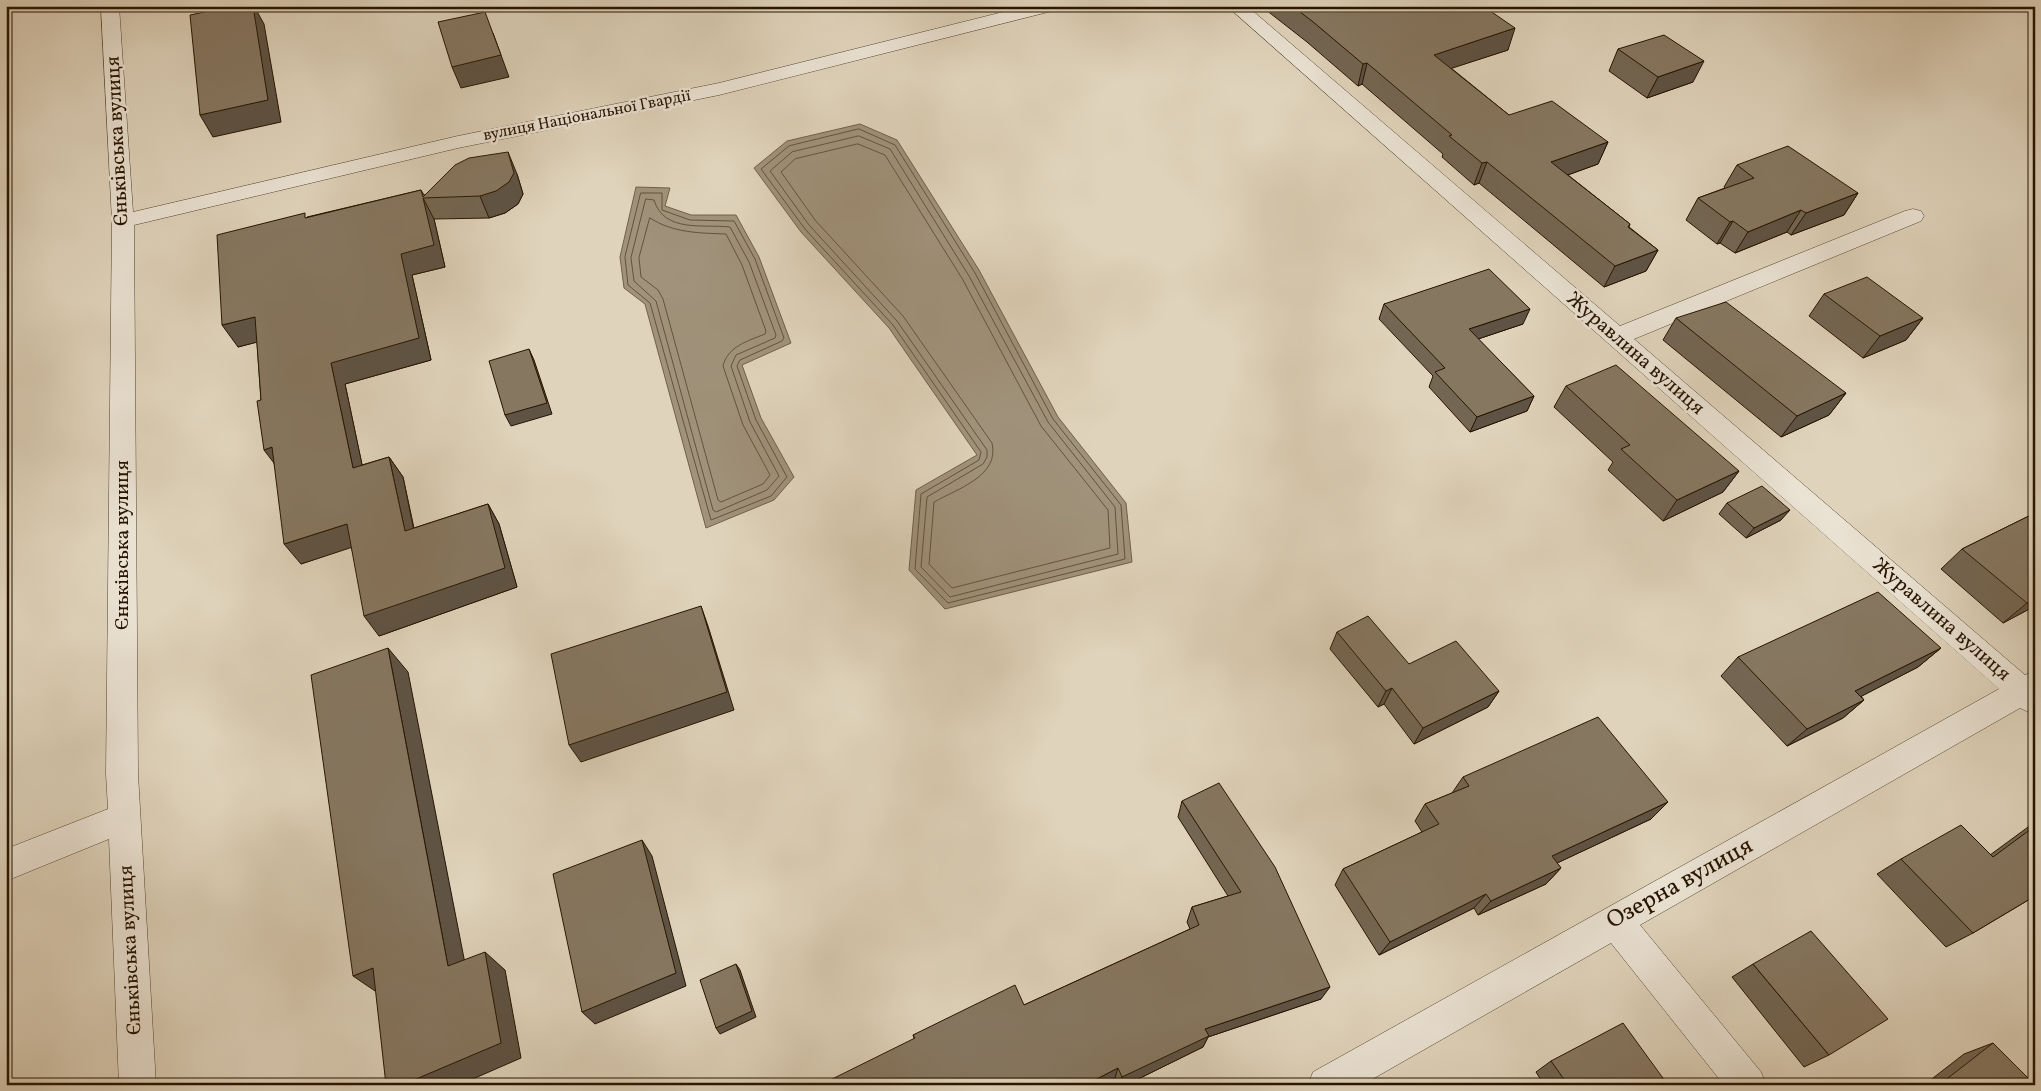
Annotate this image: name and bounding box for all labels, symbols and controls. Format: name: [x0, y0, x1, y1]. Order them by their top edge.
street label: Єньківська вулиця: [100, 55, 136, 227]
street label: вулиця Національної Гвардії: [481, 85, 693, 147]
street label: Журавлина вулиця: [1560, 286, 1710, 422]
street label: Єньківська вулиця: [109, 460, 137, 630]
street label: Журавлина вулиця: [1866, 552, 2016, 688]
street label: Озерна вулиця: [1600, 830, 1760, 938]
street label: Єньківська вулиця: [113, 864, 149, 1036]

